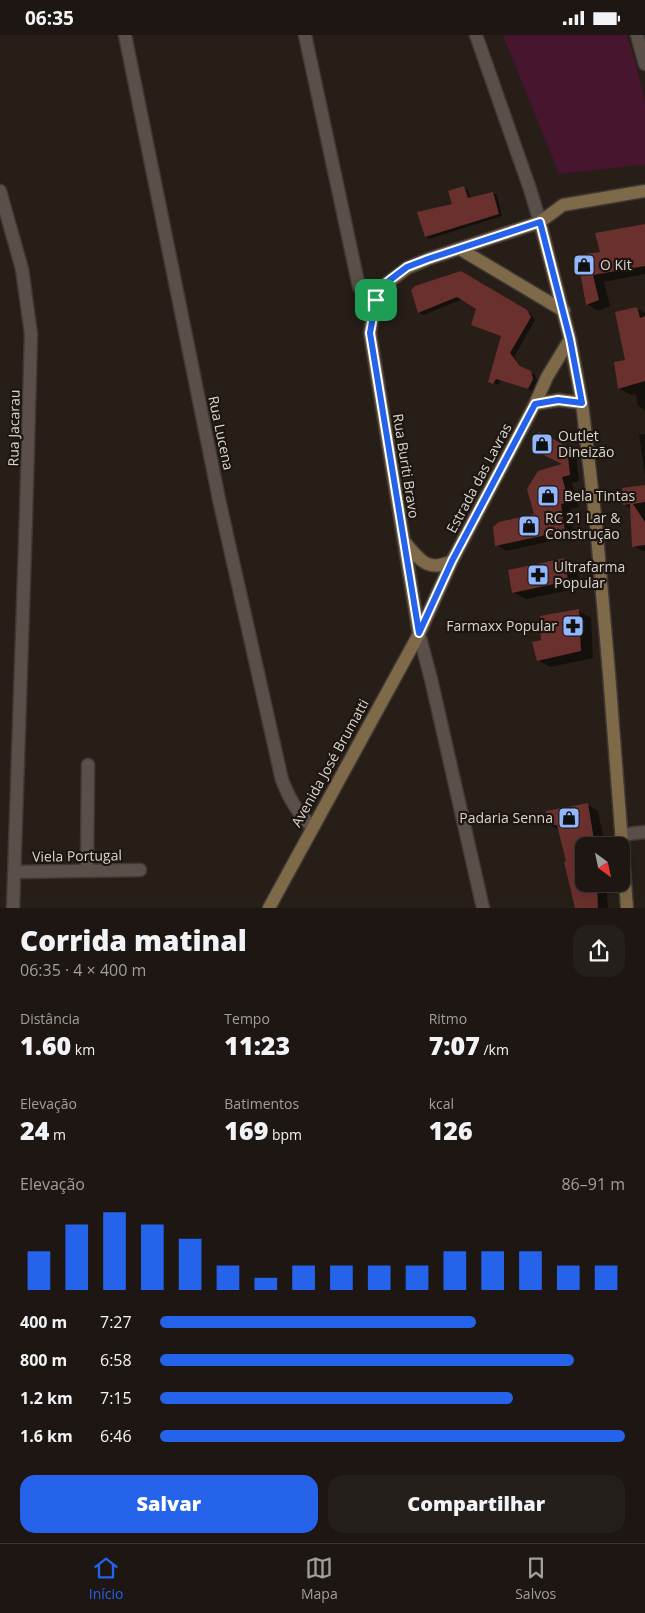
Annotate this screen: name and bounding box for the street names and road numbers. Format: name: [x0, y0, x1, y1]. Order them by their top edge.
street label: Rua Jacarau: [3, 389, 24, 467]
street label: Rua Lucena: [204, 394, 239, 472]
street label: Rua Buriti Bravo: [389, 412, 424, 520]
street label: Estrada das Lavras: [442, 419, 516, 536]
street label: Avenida José Brumatti: [286, 695, 373, 830]
street label: Viela Portugal: [32, 845, 122, 866]

